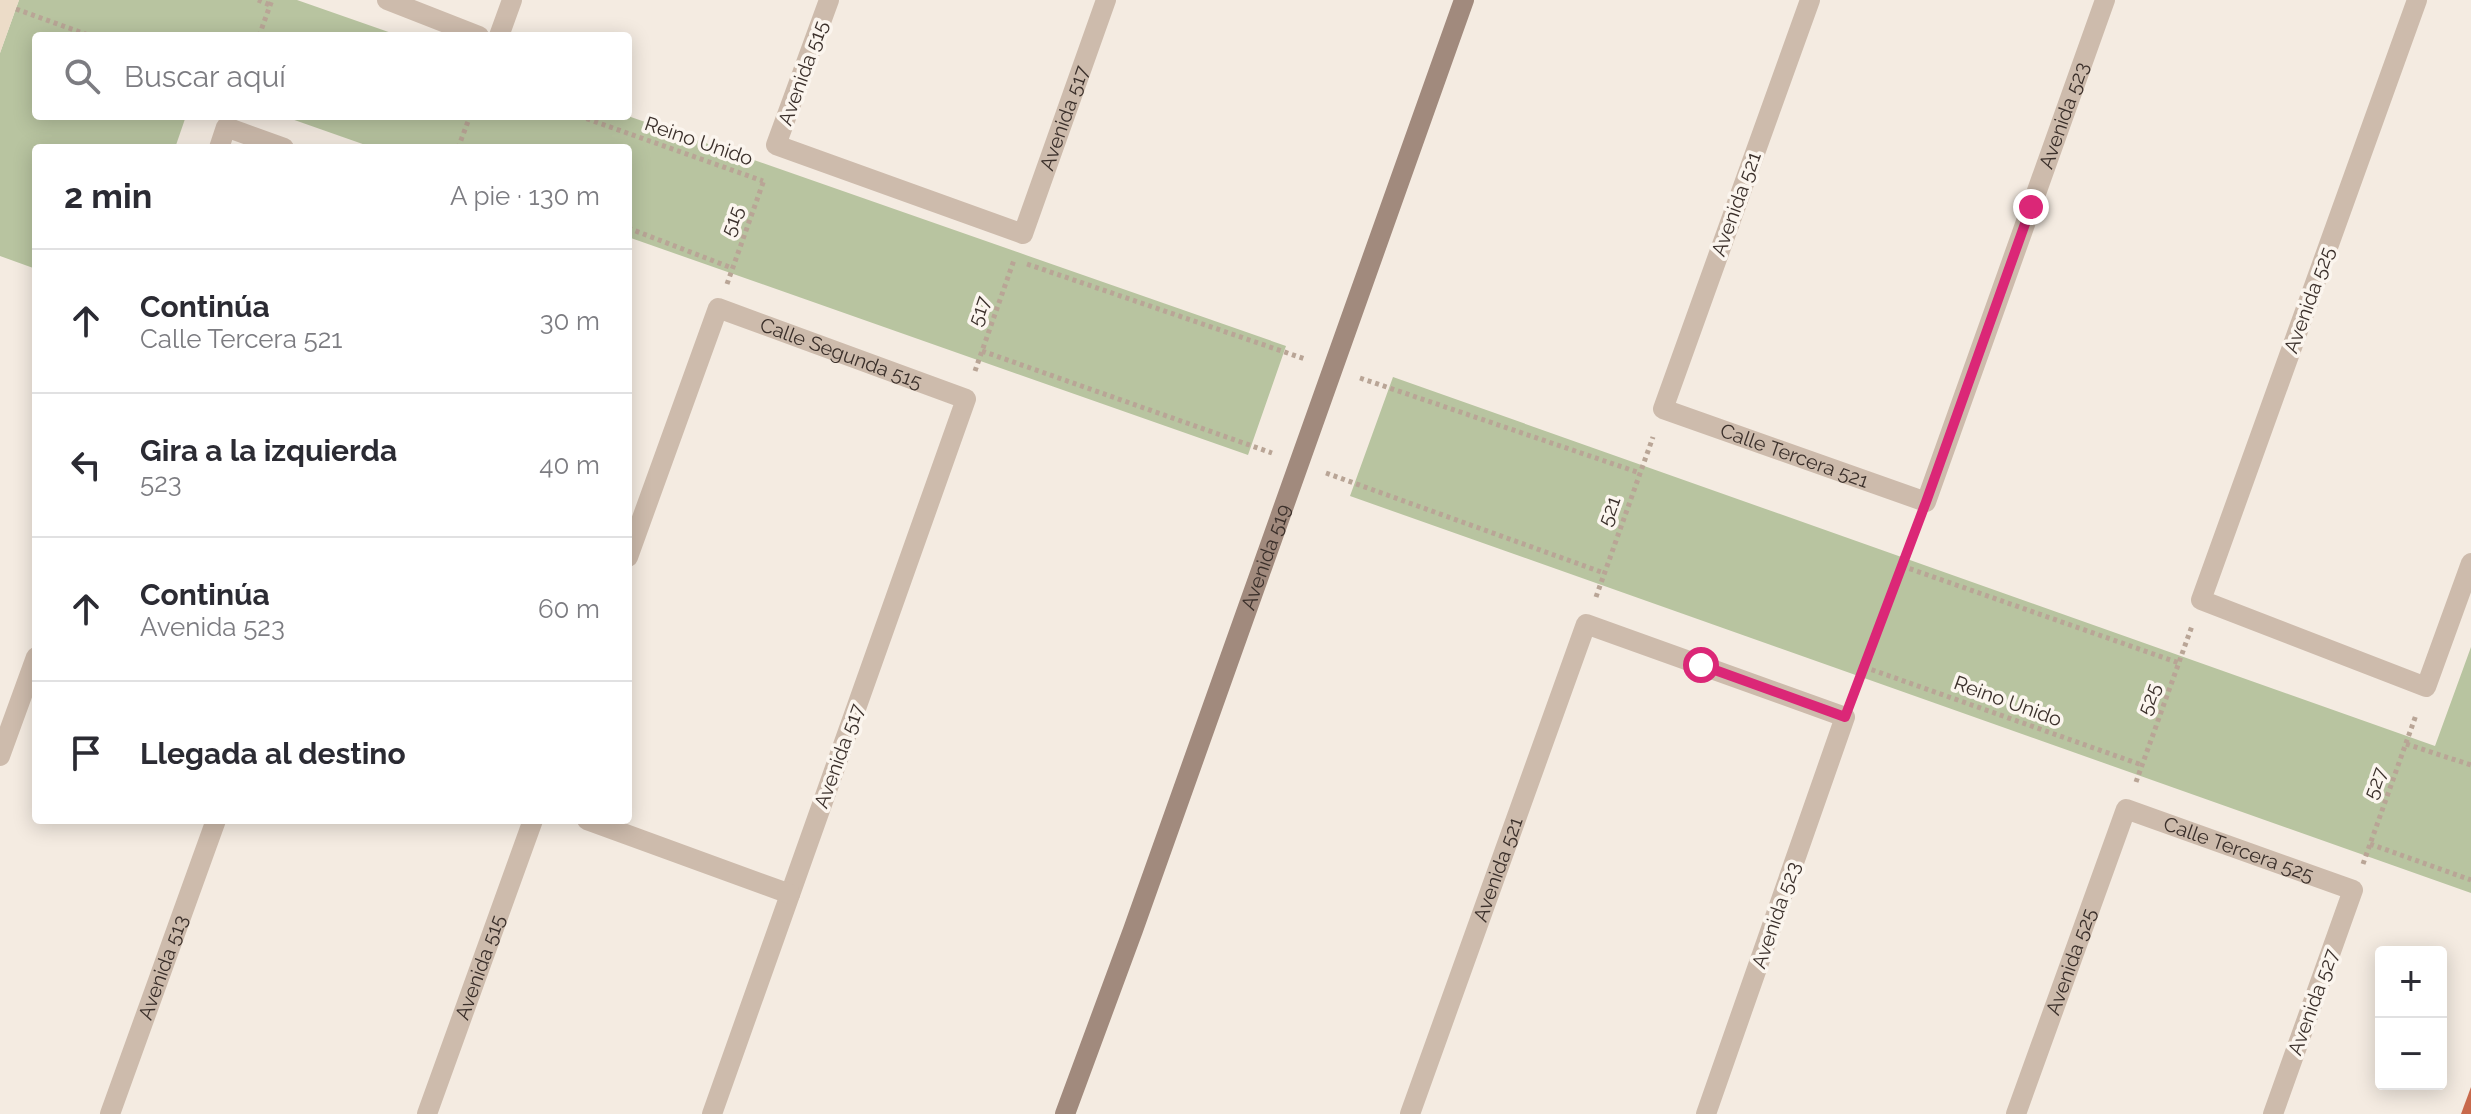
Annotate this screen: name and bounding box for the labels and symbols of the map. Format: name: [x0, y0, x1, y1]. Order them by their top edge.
street label: Avenida 515: [773, 17, 833, 129]
street label: Avenida 523: [2034, 59, 2094, 172]
street label: Avenida 517: [1035, 62, 1094, 174]
street label: Reino Unido: [642, 111, 756, 171]
street label: Avenida 521: [1706, 148, 1766, 259]
route end: [2013, 189, 2049, 225]
street label: 515: [716, 203, 748, 239]
street label: Avenida 525: [2279, 243, 2339, 357]
street label: 517: [963, 293, 995, 329]
street label: Calle Segunda 515: [757, 312, 926, 394]
street label: Calle Tercera 521: [1717, 418, 1872, 493]
street label: 521: [1593, 492, 1626, 529]
street label: Avenida 519: [1236, 501, 1296, 613]
route start: [1683, 647, 1719, 683]
street label: Reino Unido: [1951, 670, 2065, 732]
street label: 525: [2132, 680, 2166, 718]
street label: Avenida 517: [809, 700, 869, 812]
street label: 527: [2358, 764, 2392, 802]
street label: Calle Tercera 525: [2160, 811, 2317, 887]
street label: Avenida 521: [1468, 813, 1528, 925]
street label: Avenida 523: [1747, 858, 1805, 972]
street label: Avenida 525: [2041, 905, 2101, 1018]
street label: Avenida 515: [450, 911, 510, 1023]
street label: Avenida 513: [133, 912, 193, 1023]
street label: Avenida 527: [2283, 945, 2343, 1058]

